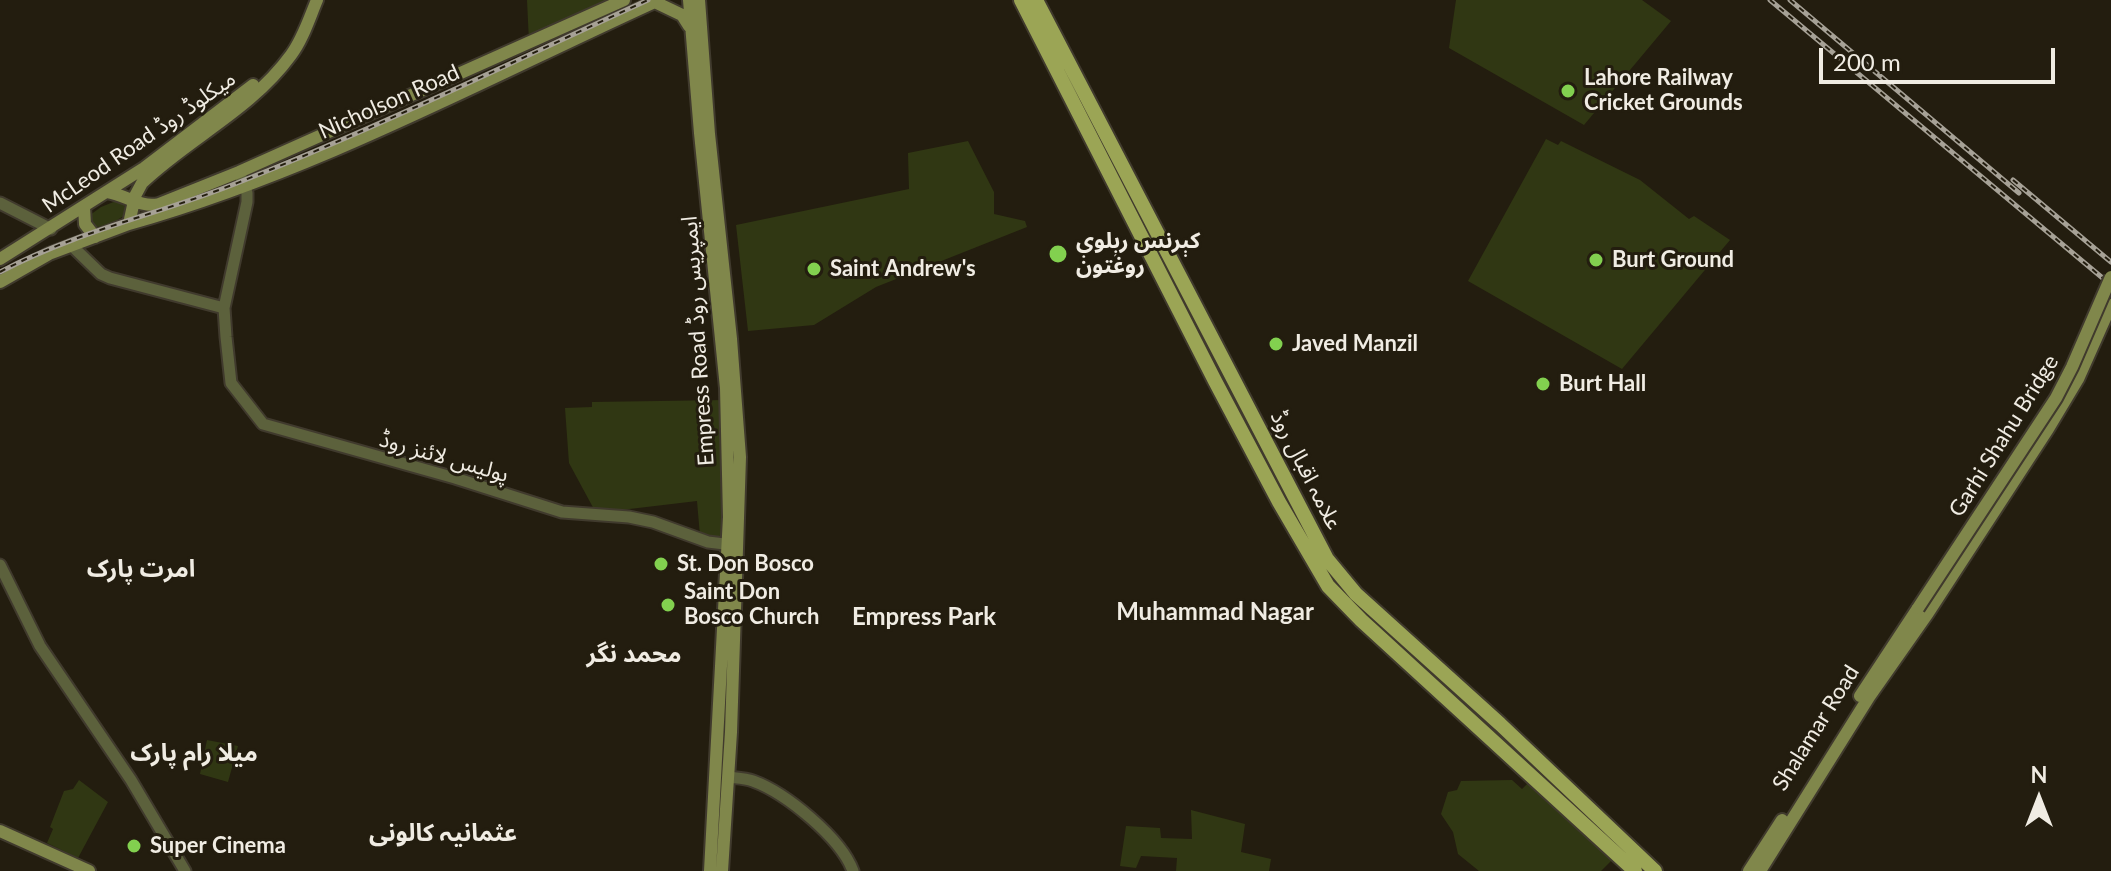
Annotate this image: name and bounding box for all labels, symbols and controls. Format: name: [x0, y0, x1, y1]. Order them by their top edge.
scale bar: [1823, 32, 2059, 82]
text: 200 m: [1833, 47, 1901, 76]
street label: Nicholson Road: [315, 59, 463, 145]
street label: McLeod Road میکلوڈ روڈ: [37, 65, 241, 219]
place label: Lahore Railway Cricket Grounds: [1584, 65, 1743, 116]
marker: Lahore Railway Cricket Grounds: [1559, 82, 1577, 100]
street label: Empress Road ایمپریس روڈ: [676, 215, 720, 467]
place label: کېرنس رېلوې روغتون: [1076, 228, 1200, 280]
marker: کېرنس رېلوې روغتون: [1047, 243, 1069, 265]
place label: Burt Ground: [1612, 247, 1734, 273]
marker: Burt Ground: [1587, 251, 1605, 269]
place label: Saint Andrew's: [830, 256, 976, 282]
marker: Saint Andrew's: [805, 260, 823, 278]
place label: Javed Manzil: [1292, 331, 1418, 357]
marker: Javed Manzil: [1267, 335, 1285, 353]
street label: Garhi Shahu Bridge: [1944, 350, 2064, 522]
place label: Burt Hall: [1559, 371, 1646, 397]
marker: Burt Hall: [1534, 375, 1552, 393]
street label: علامہ اقبال روڈ: [1265, 406, 1347, 534]
street label: پولیس لائنز روڈ: [376, 426, 512, 488]
place label: St. Don Bosco: [677, 551, 814, 577]
district label: امرت پارک: [87, 555, 195, 583]
marker: St. Don Bosco: [652, 555, 670, 573]
place label: Saint Don Bosco Church: [684, 579, 819, 630]
marker: Saint Don Bosco Church: [659, 596, 677, 614]
district label: Muhammad Nagar: [1116, 598, 1314, 626]
district label: Empress Park: [852, 603, 996, 631]
district label: محمد نگر: [587, 640, 681, 668]
street label: Shalamar Road: [1767, 661, 1865, 795]
district label: میلا رام پارک: [130, 739, 258, 767]
north arrow: [1999, 759, 2079, 839]
text: N: [2031, 761, 2047, 788]
district label: عثمانیہ کالونی: [369, 819, 517, 847]
place label: Super Cinema: [150, 833, 286, 859]
marker: Super Cinema: [125, 837, 143, 855]

